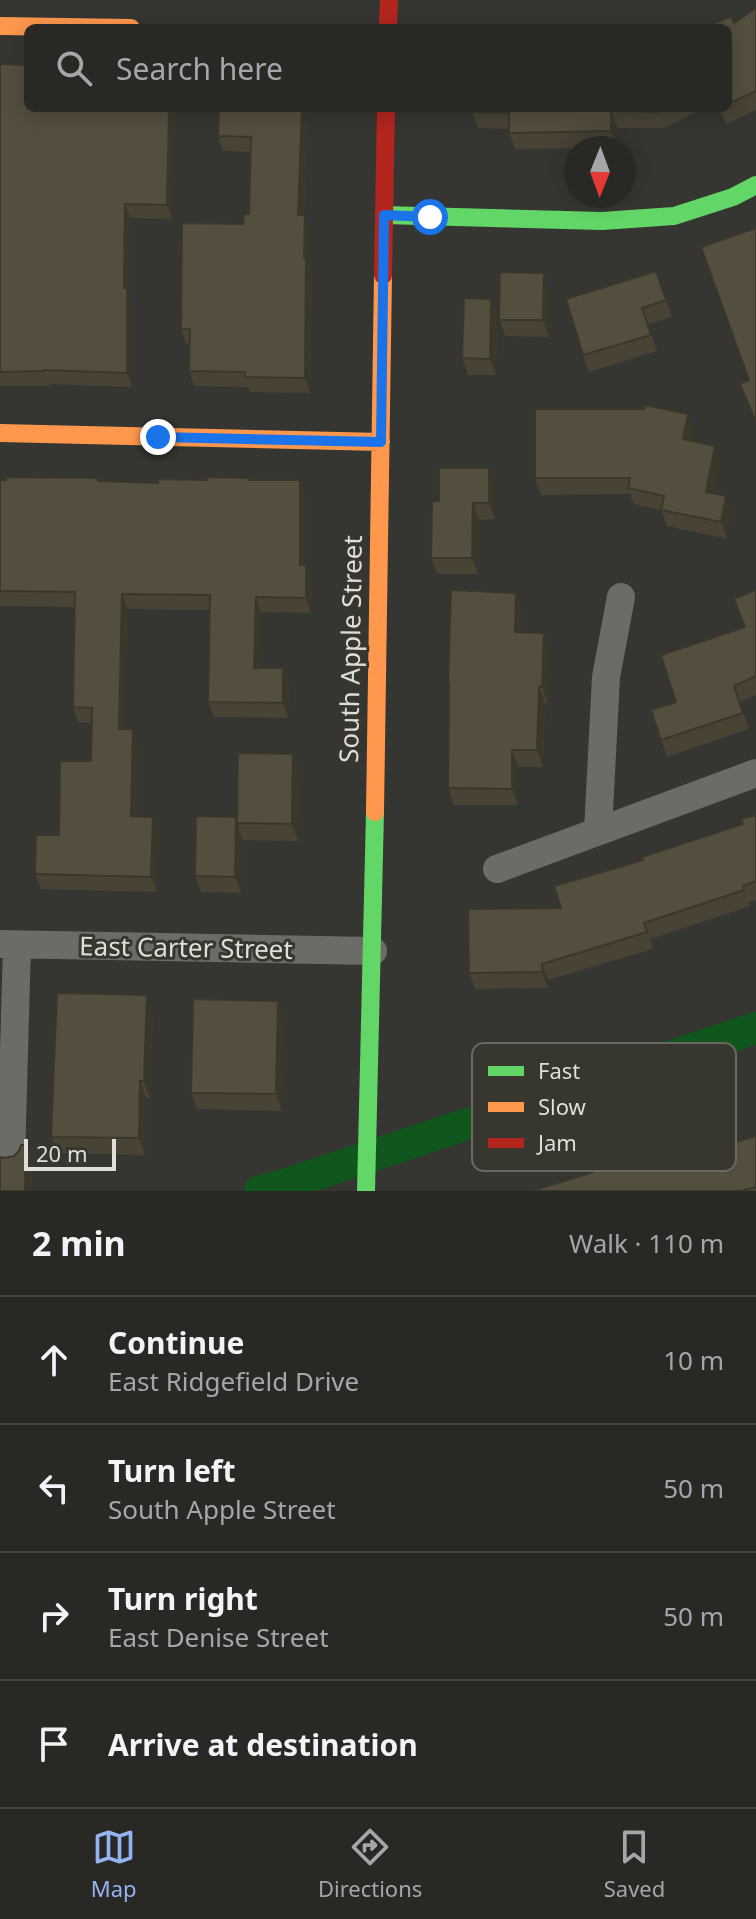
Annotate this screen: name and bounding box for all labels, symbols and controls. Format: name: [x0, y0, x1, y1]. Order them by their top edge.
search box: [24, 24, 732, 112]
icon: search: [52, 46, 96, 90]
text: Search here: [116, 48, 283, 89]
north arrow: [564, 136, 636, 208]
route start: [412, 199, 448, 235]
route end: [140, 419, 176, 455]
street label: South Apple Street: [330, 535, 370, 763]
street label: East Carter Street: [79, 927, 293, 967]
legend: [472, 1043, 736, 1171]
text: Fast: [538, 1055, 580, 1085]
text: Slow: [538, 1091, 587, 1121]
text: Jam: [536, 1127, 577, 1157]
scale bar: [24, 1135, 116, 1171]
text: 20 m: [36, 1138, 87, 1168]
text: 2 min: [32, 1220, 126, 1266]
text: Walk · 110 m: [569, 1225, 724, 1261]
text: Continue: [108, 1322, 244, 1363]
icon: ahead: [32, 1338, 76, 1382]
text: 10 m: [663, 1342, 724, 1378]
text: East Ridgefield Drive: [108, 1363, 359, 1399]
text: Turn left: [108, 1450, 236, 1491]
icon: left: [32, 1466, 76, 1510]
text: 50 m: [663, 1470, 724, 1506]
text: South Apple Street: [108, 1491, 336, 1527]
text: Turn right: [108, 1578, 258, 1619]
icon: right: [32, 1594, 76, 1638]
text: 50 m: [663, 1598, 724, 1634]
text: East Denise Street: [108, 1619, 329, 1655]
icon: arrive: [32, 1722, 76, 1766]
text: Arrive at destination: [108, 1724, 418, 1765]
tab: Map: [91, 1825, 137, 1903]
tab: Directions: [318, 1825, 422, 1903]
tab: Saved: [604, 1825, 665, 1903]

